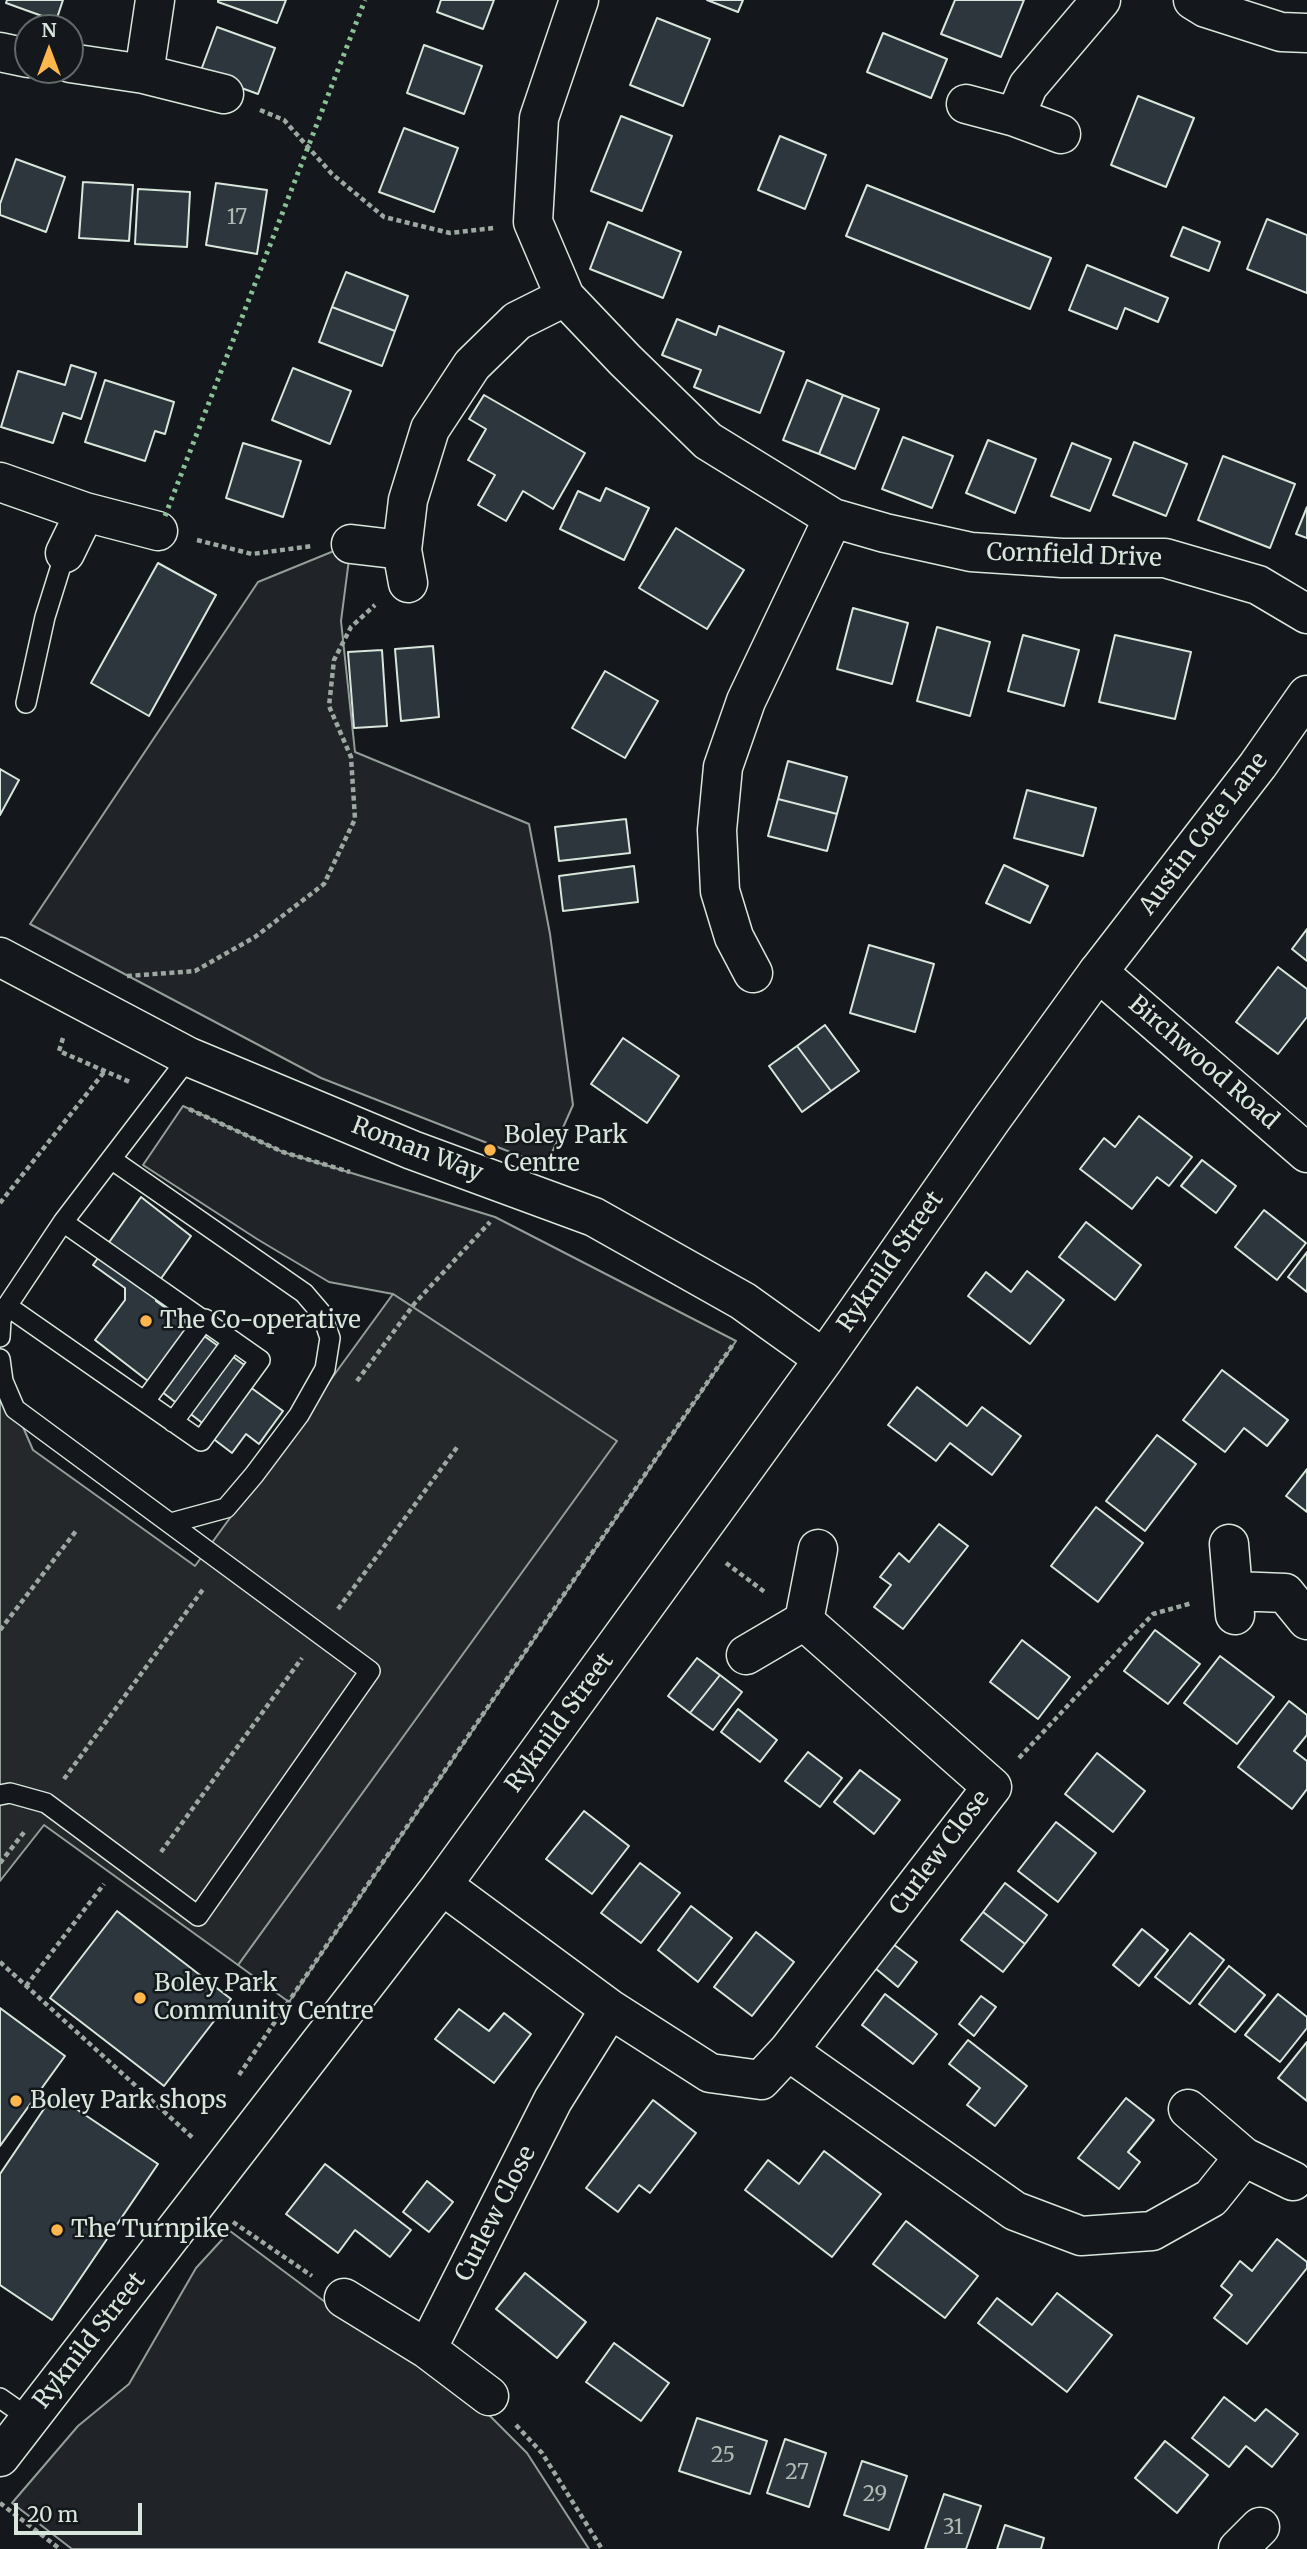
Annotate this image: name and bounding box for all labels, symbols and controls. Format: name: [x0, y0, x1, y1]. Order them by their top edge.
north arrow: [14, 14, 84, 84]
text: N: [41, 18, 57, 42]
house number: 17: [227, 205, 247, 231]
street label: Cornfield Drive: [986, 539, 1162, 573]
street label: Austin Cote Lane: [1134, 747, 1274, 921]
street label: Birchwood Road: [1122, 990, 1284, 1136]
street label: Roman Way: [347, 1112, 487, 1188]
place label: Boley Park Centre: [504, 1122, 627, 1178]
marker: Boley Park Centre: [482, 1142, 498, 1158]
street label: Ryknild Street: [832, 1186, 950, 1338]
place label: The Co-operative: [160, 1307, 361, 1335]
marker: The Co-operative: [138, 1313, 154, 1329]
street label: Ryknild Street: [500, 1648, 620, 1798]
street label: Curlew Close: [884, 1785, 996, 1921]
place label: Boley Park Community Centre: [154, 1970, 374, 2026]
marker: Boley Park Community Centre: [132, 1990, 148, 2006]
place label: Boley Park shops: [30, 2087, 227, 2115]
marker: Boley Park shops: [8, 2093, 24, 2109]
street label: Curlew Close: [450, 2142, 542, 2286]
place label: The Turnpike: [71, 2216, 229, 2244]
marker: The Turnpike: [49, 2222, 65, 2238]
street label: Ryknild Street: [28, 2267, 152, 2415]
house number: 25: [711, 2443, 735, 2469]
house number: 27: [785, 2460, 809, 2486]
house number: 29: [863, 2482, 887, 2508]
scale bar: [18, 2490, 145, 2534]
text: 20 m: [27, 2501, 78, 2528]
house number: 31: [943, 2515, 963, 2541]

